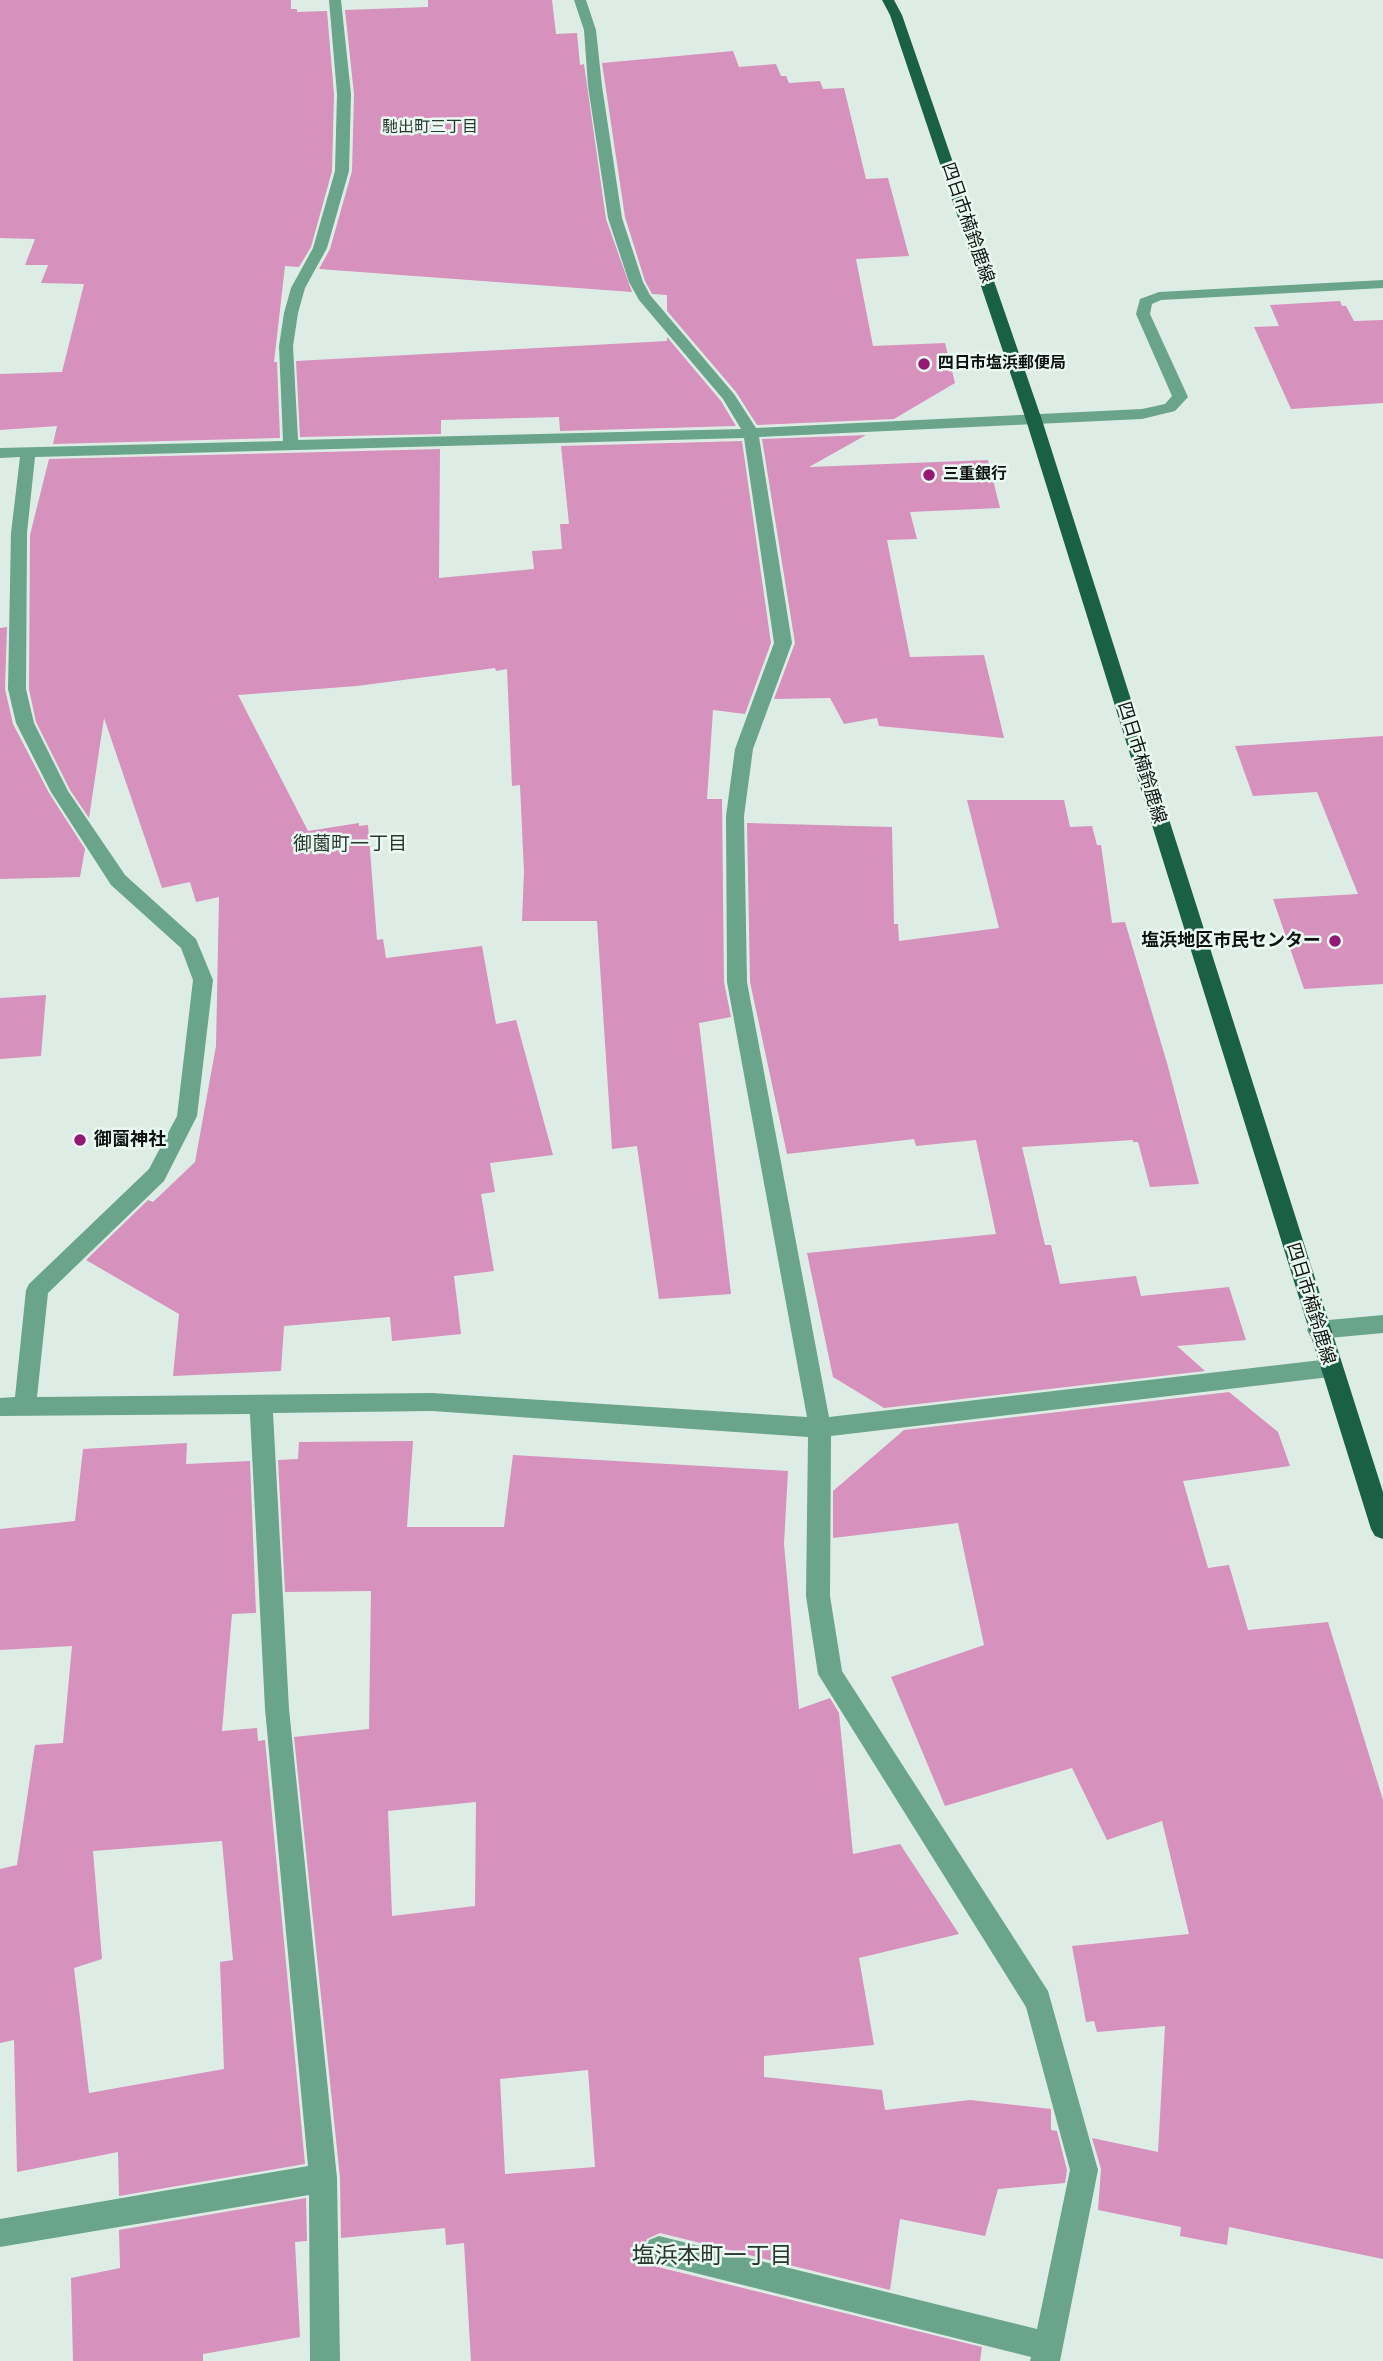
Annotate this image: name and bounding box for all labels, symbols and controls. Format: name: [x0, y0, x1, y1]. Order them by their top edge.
district label: 馳出町三丁目: [382, 118, 478, 138]
street label: 四日市楠鈴鹿線: [936, 160, 998, 286]
place label: 四日市塩浜郵便局: [938, 354, 1066, 374]
marker: 四日市塩浜郵便局: [916, 356, 932, 372]
place label: 三重銀行: [943, 465, 1007, 485]
marker: 三重銀行: [921, 467, 937, 483]
street label: 四日市楠鈴鹿線: [1112, 700, 1170, 826]
district label: 御薗町一丁目: [293, 834, 407, 856]
place label: 塩浜地区市民センター: [1141, 930, 1321, 952]
marker: 塩浜地区市民センター: [1327, 933, 1343, 949]
place label: 御薗神社: [94, 1129, 166, 1151]
marker: 御薗神社: [72, 1132, 88, 1148]
street label: 四日市楠鈴鹿線: [1281, 1241, 1339, 1367]
district label: 塩浜本町一丁目: [632, 2243, 792, 2271]

